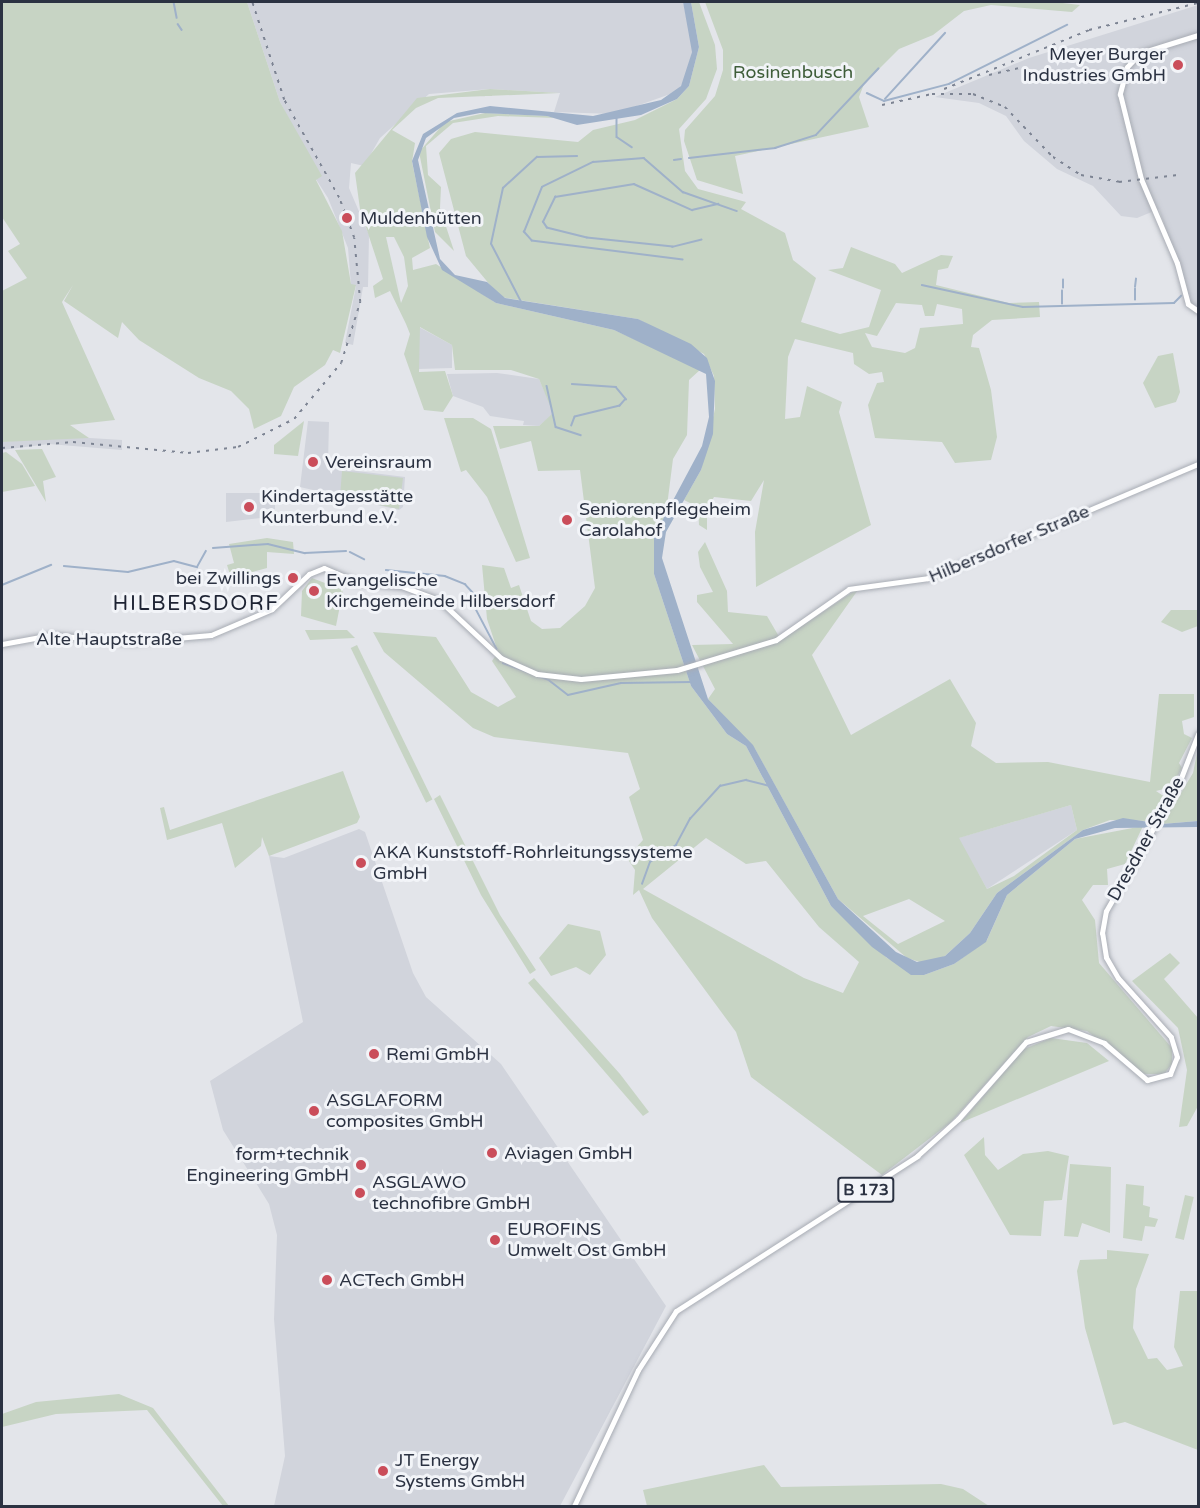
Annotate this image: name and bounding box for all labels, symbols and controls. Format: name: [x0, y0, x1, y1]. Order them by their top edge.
place label: Meyer Burger Industries GmbH: [1023, 44, 1166, 86]
marker: Meyer Burger Industries GmbH: [1171, 58, 1185, 72]
park label: Rosinenbusch: [733, 61, 853, 83]
place label: Muldenhütten: [360, 207, 482, 229]
marker: Muldenhütten: [338, 209, 356, 227]
place label: Vereinsraum: [325, 451, 432, 473]
marker: Vereinsraum: [306, 455, 320, 469]
place label: Kindertagesstätte Kunterbund e.V.: [261, 486, 413, 528]
place label: Seniorenpflegeheim Carolahof: [579, 499, 751, 542]
marker: Kindertagesstätte Kunterbund e.V.: [242, 500, 256, 514]
street label: Hilbersdorfer Straße: [925, 500, 1093, 588]
marker: Seniorenpflegeheim Carolahof: [560, 513, 574, 527]
place label: bei Zwillings: [176, 567, 281, 589]
place label: Evangelische Kirchgemeinde Hilbersdorf: [326, 570, 555, 612]
marker: bei Zwillings: [286, 571, 300, 585]
marker: Evangelische Kirchgemeinde Hilbersdorf: [307, 584, 321, 598]
district label: HILBERSDORF: [113, 591, 279, 617]
street label: Alte Hauptstraße: [36, 628, 182, 650]
street label: Dresdner Straße: [1103, 773, 1189, 905]
place label: AKA Kunststoff-Rohrleitungssysteme GmbH: [373, 842, 693, 884]
marker: AKA Kunststoff-Rohrleitungssysteme GmbH: [354, 856, 368, 870]
place label: Remi GmbH: [386, 1043, 490, 1065]
marker: Remi GmbH: [367, 1047, 381, 1061]
place label: ASGLAFORM composites GmbH: [326, 1090, 484, 1132]
marker: ASGLAFORM composites GmbH: [307, 1104, 321, 1118]
place label: Aviagen GmbH: [504, 1142, 633, 1164]
place label: form+technik Engineering GmbH: [186, 1144, 349, 1186]
marker: Aviagen GmbH: [485, 1146, 499, 1160]
marker: form+technik Engineering GmbH: [354, 1158, 368, 1172]
place label: ASGLAWO technofibre GmbH: [372, 1172, 530, 1214]
road number: B 173: [836, 1177, 896, 1203]
marker: ASGLAWO technofibre GmbH: [353, 1186, 367, 1200]
place label: EUROFINS Umwelt Ost GmbH: [507, 1219, 667, 1262]
marker: EUROFINS Umwelt Ost GmbH: [488, 1233, 502, 1247]
place label: ACTech GmbH: [339, 1269, 465, 1291]
marker: ACTech GmbH: [320, 1273, 334, 1287]
place label: JT Energy Systems GmbH: [395, 1450, 525, 1492]
marker: JT Energy Systems GmbH: [376, 1464, 390, 1478]

